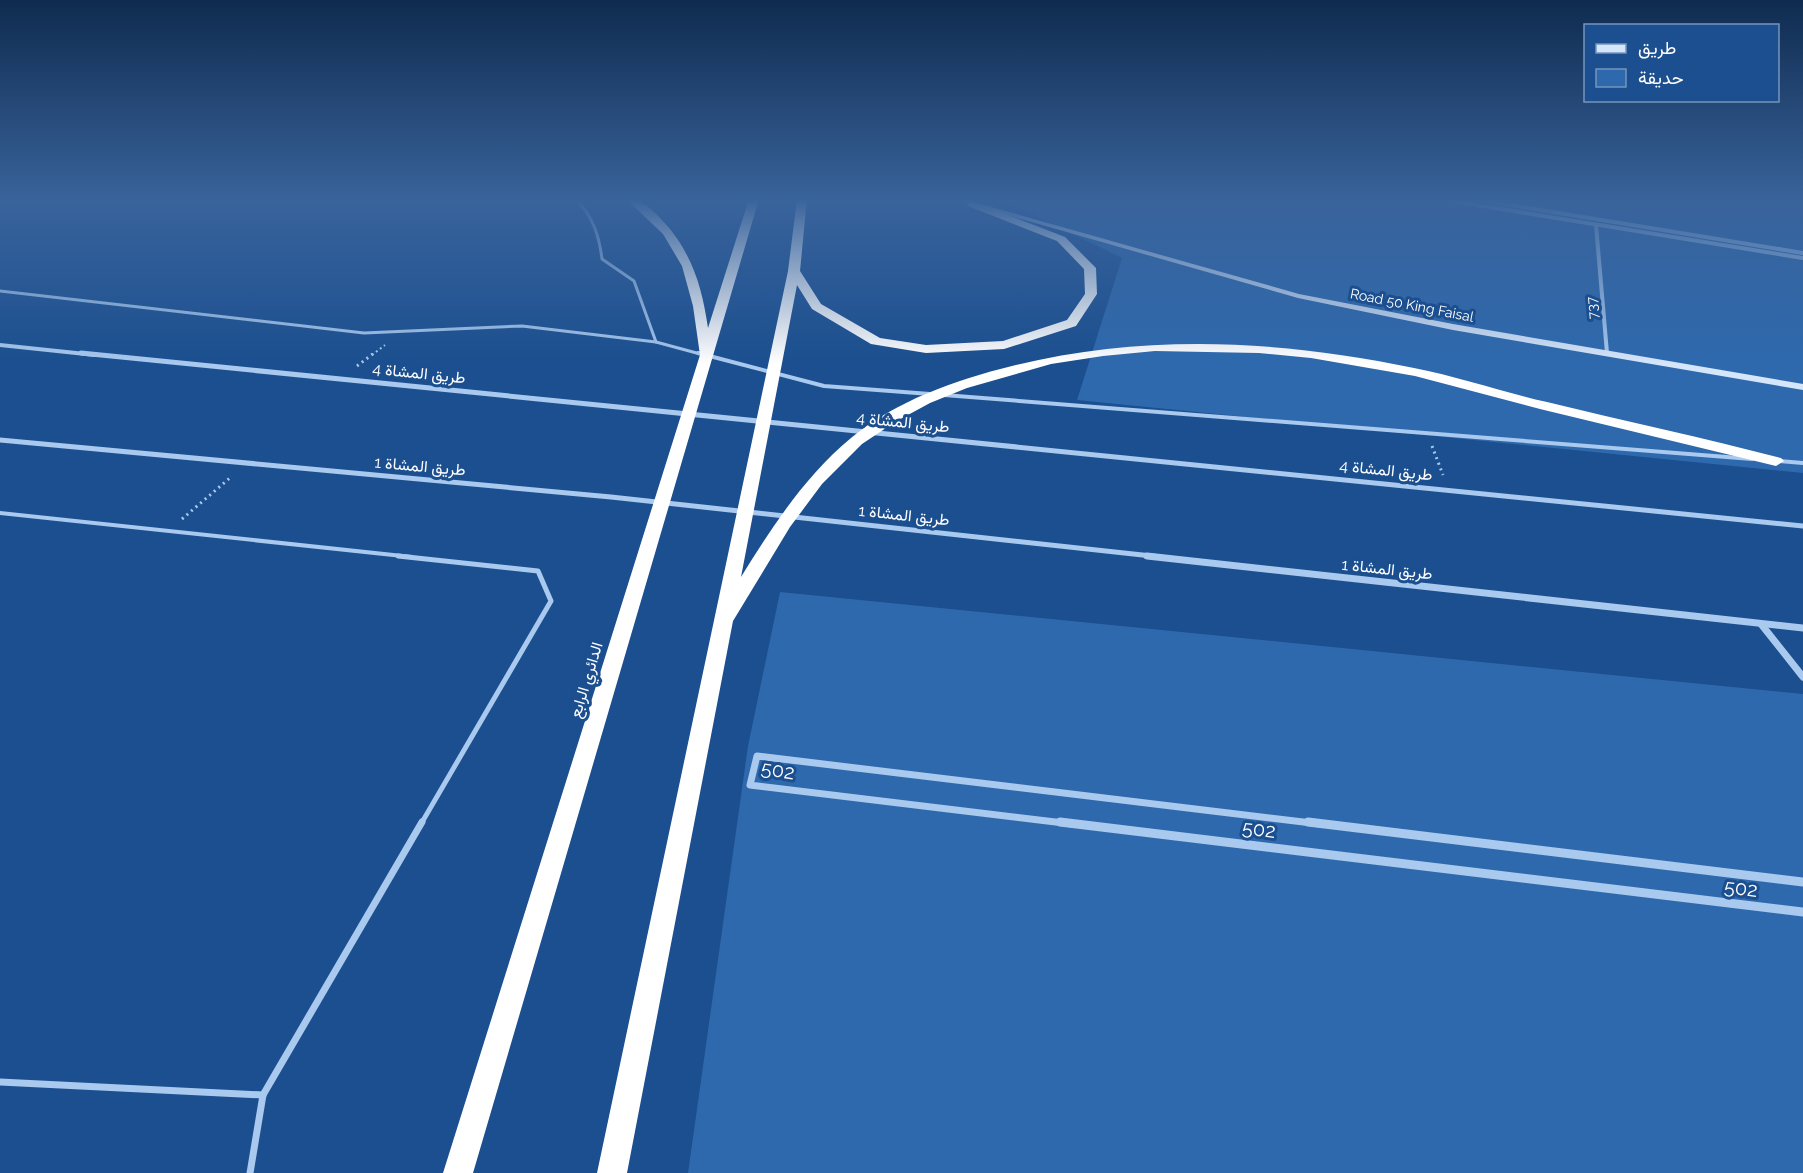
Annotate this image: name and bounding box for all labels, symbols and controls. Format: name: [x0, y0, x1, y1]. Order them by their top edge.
legend: [1584, 24, 1779, 102]
text: طريق: [1638, 37, 1676, 59]
text: حديقة: [1638, 67, 1684, 88]
street label: Road 50 King Faisal: [1349, 285, 1475, 325]
street label: 737: [1583, 296, 1601, 320]
street label: طريق المشاة 4: [371, 359, 466, 388]
street label: طريق المشاة 4: [855, 408, 950, 437]
street label: طريق المشاة 1: [373, 453, 466, 480]
street label: طريق المشاة 4: [1338, 456, 1433, 485]
street label: طريق المشاة 1: [857, 501, 951, 530]
street label: طريق المشاة 1: [1340, 555, 1434, 584]
street label: الدائري الرابع: [565, 640, 610, 721]
street label: 502: [760, 756, 796, 784]
street label: 502: [1241, 815, 1277, 843]
street label: 502: [1723, 874, 1759, 902]

